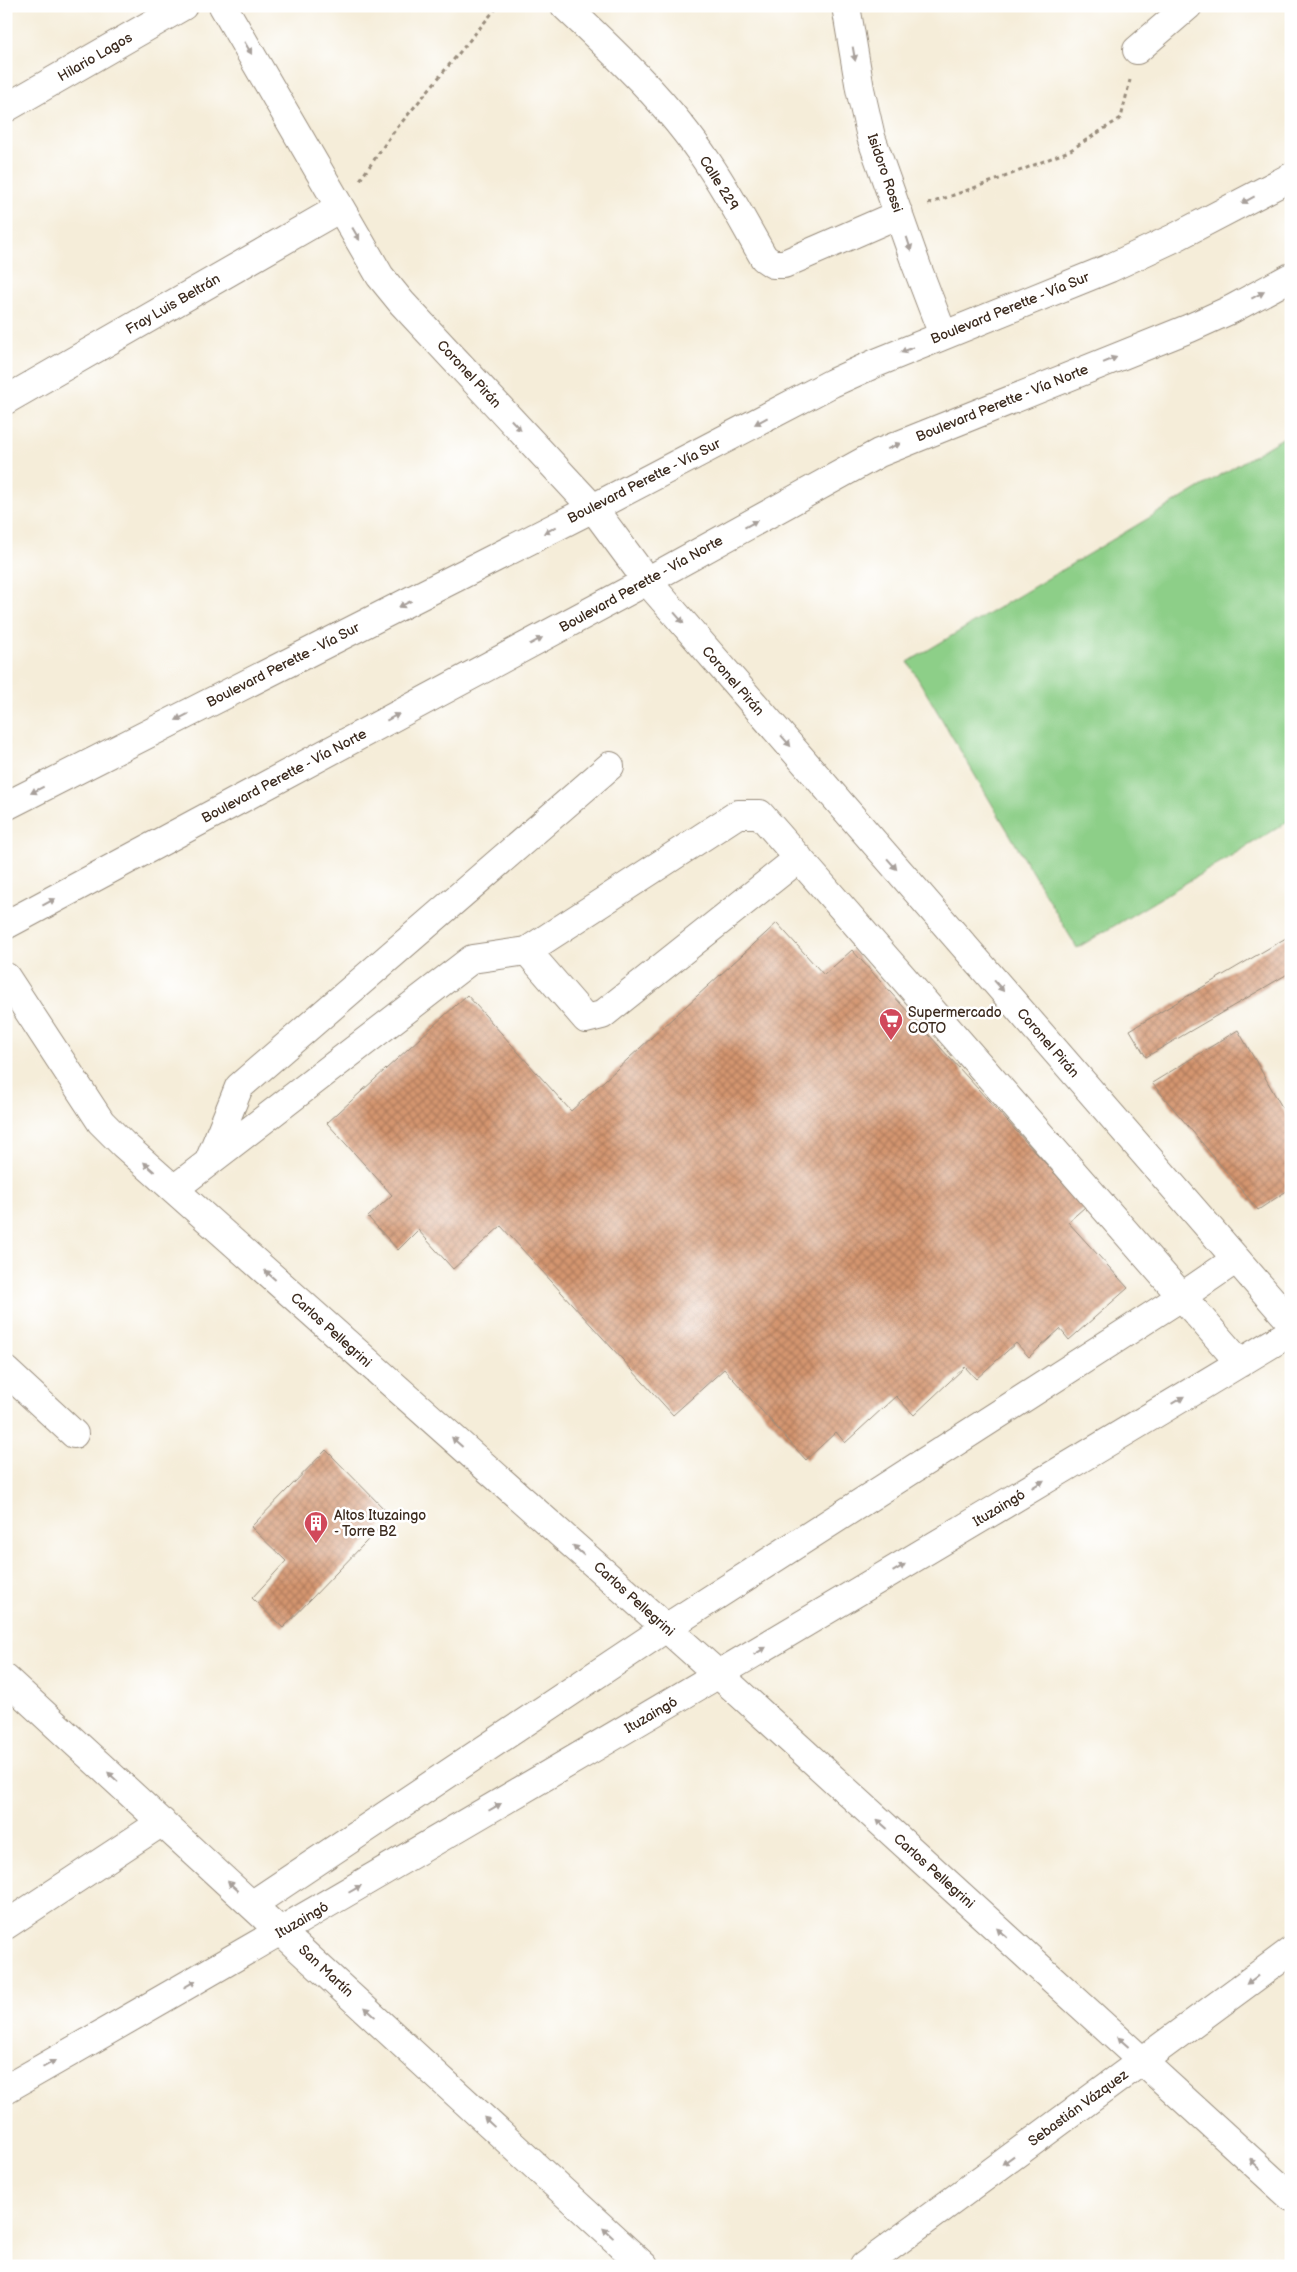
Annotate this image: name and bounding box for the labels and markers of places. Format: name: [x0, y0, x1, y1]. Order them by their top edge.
place label: Supermercado COTO: [908, 1004, 1002, 1037]
supermarket icon: Supermercado COTO: [878, 1007, 904, 1041]
place label: Altos Ituzaingo - Torre B2: [334, 1507, 426, 1540]
building icon: Altos Ituzaingo - Torre B2: [303, 1510, 329, 1544]

